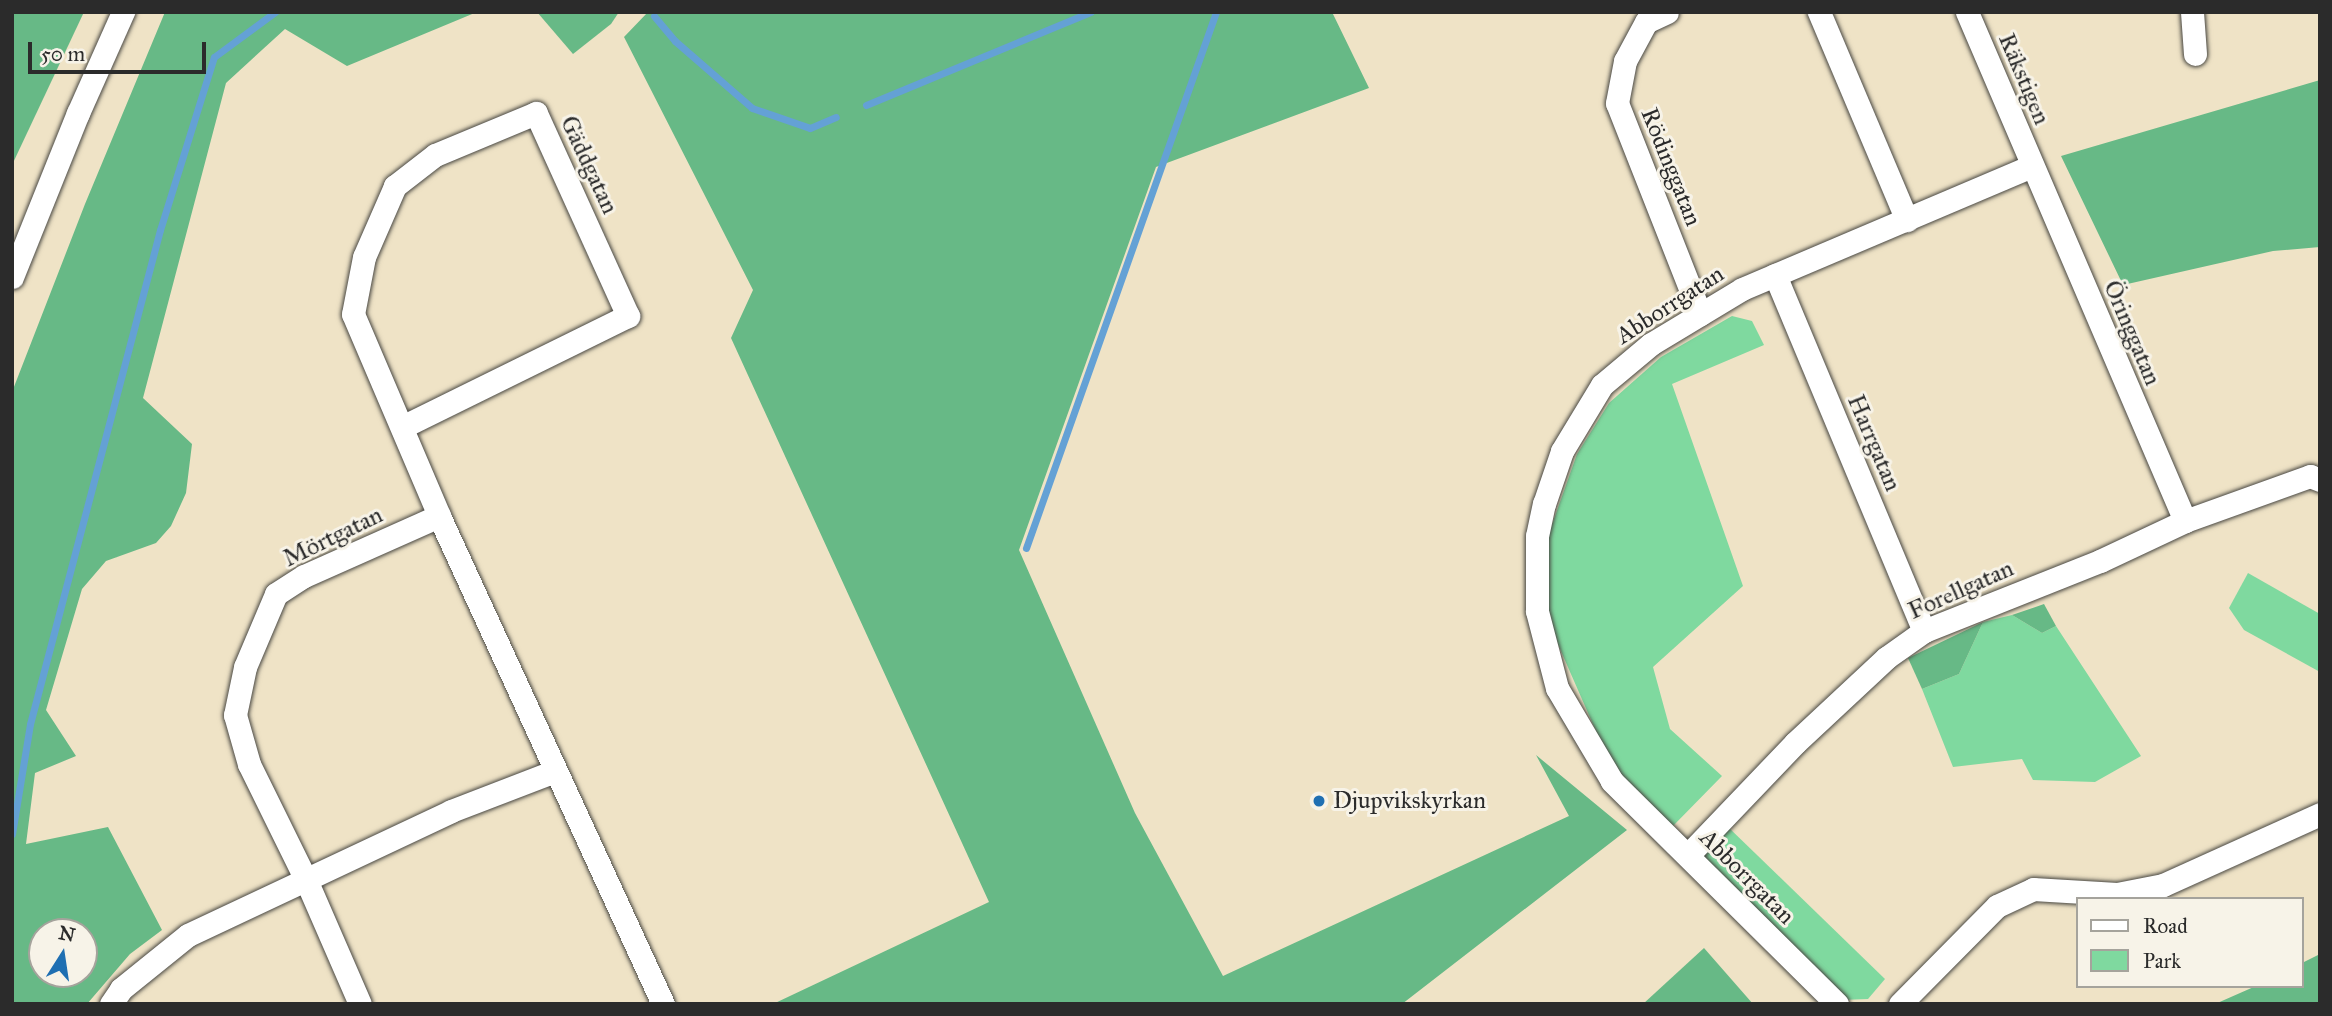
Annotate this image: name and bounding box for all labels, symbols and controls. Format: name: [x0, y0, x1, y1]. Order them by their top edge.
scale bar: [32, 28, 210, 72]
street label: Räkstigen: [1992, 29, 2056, 129]
text: 50 m: [41, 41, 85, 67]
street label: Rödinggatan: [1634, 104, 1708, 230]
street label: Gäddgatan: [554, 111, 624, 219]
street label: Abborrgatan: [1611, 260, 1729, 350]
street label: Öringgatan: [2097, 276, 2167, 390]
street label: Harrgatan: [1841, 390, 1907, 496]
street label: Mörtgatan: [279, 501, 387, 573]
street label: Forellgatan: [1904, 554, 2018, 626]
place label: Djupvikskyrkan: [1333, 787, 1486, 815]
marker: Djupvikskyrkan: [1311, 793, 1327, 809]
street label: Abborrgatan: [1693, 823, 1801, 931]
legend: [2076, 897, 2304, 988]
text: Road: [2143, 913, 2188, 939]
north arrow: [28, 918, 98, 988]
text: N: [57, 921, 77, 947]
text: Park: [2143, 948, 2181, 974]

